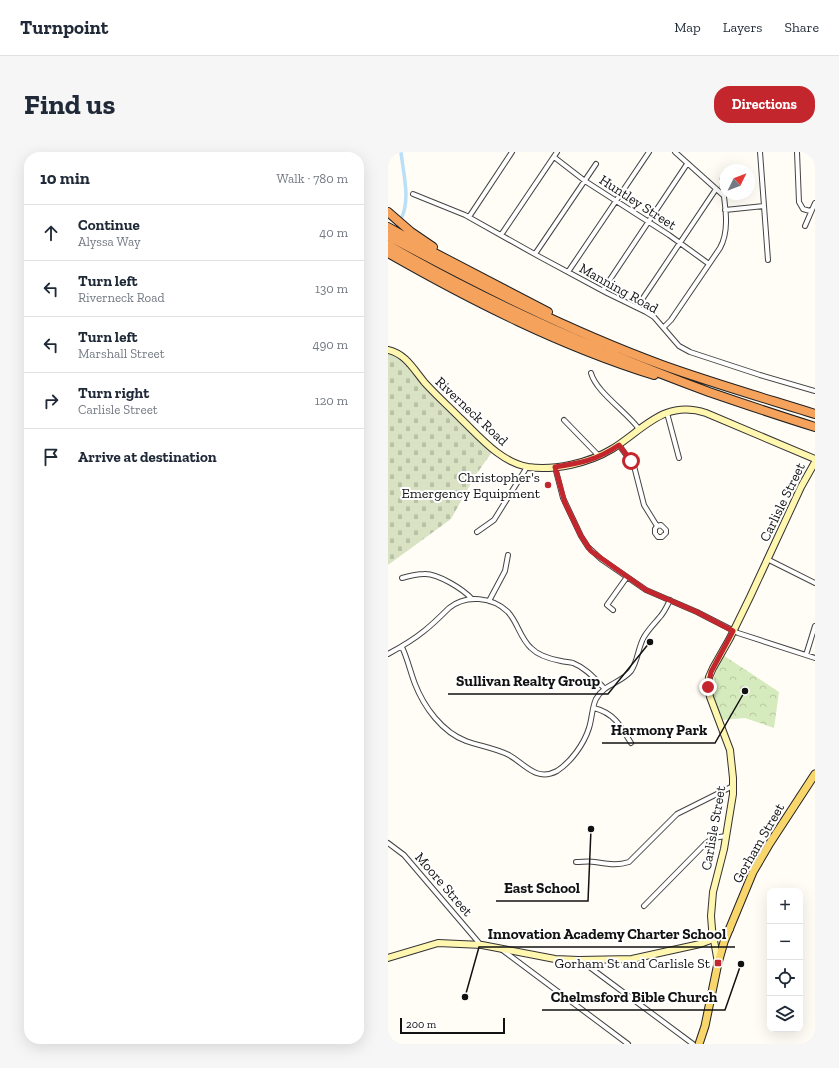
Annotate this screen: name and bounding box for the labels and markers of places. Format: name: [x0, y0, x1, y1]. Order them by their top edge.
place label: Christopher's Emergency Equipment: [401, 469, 541, 502]
marker: Christopher's Emergency Equipment: [543, 480, 553, 490]
callout: Sullivan Realty Group: [448, 667, 608, 694]
callout: Harmony Park: [602, 716, 715, 743]
callout: East School: [496, 874, 588, 901]
callout: Innovation Academy Charter School: [479, 920, 735, 947]
place label: Gorham St and Carlisle St: [555, 955, 711, 972]
marker: Gorham St and Carlisle St: [713, 958, 723, 968]
callout: Chelmsford Bible Church: [542, 983, 725, 1010]

